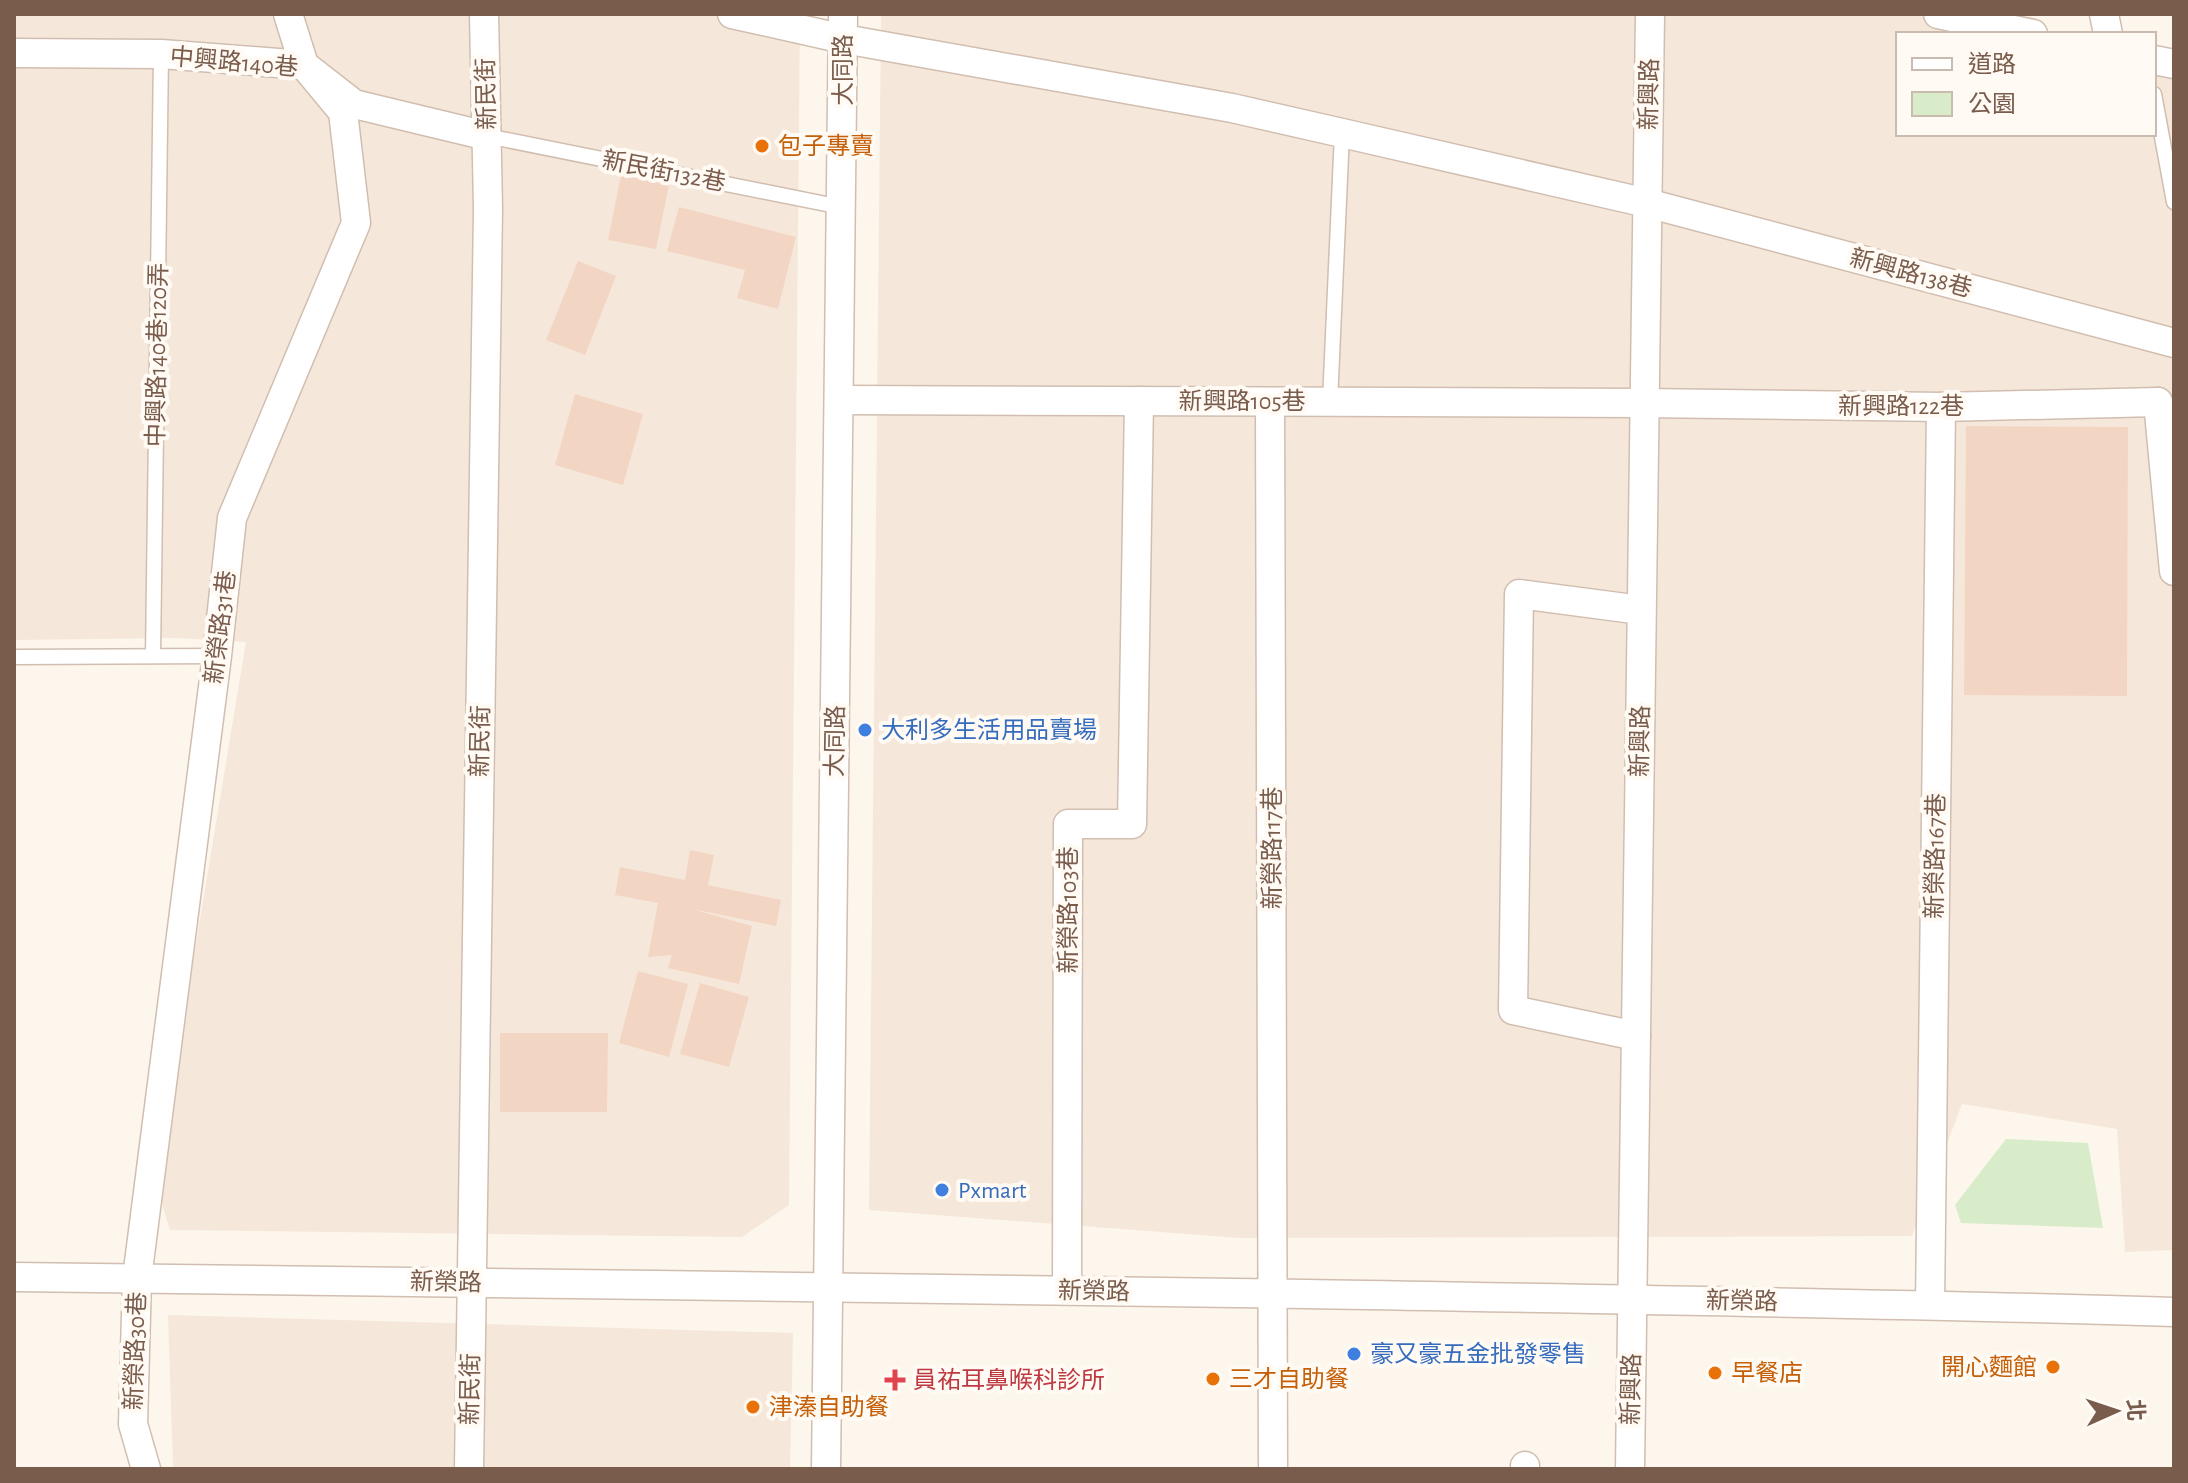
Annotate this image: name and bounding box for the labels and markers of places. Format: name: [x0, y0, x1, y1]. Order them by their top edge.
place label: 包子專賣: [778, 133, 874, 159]
marker: 包子專賣: [753, 137, 771, 155]
place label: 大利多生活用品賣場: [881, 717, 1097, 743]
marker: 大利多生活用品賣場: [856, 721, 874, 739]
place label: Pxmart: [958, 1179, 1027, 1203]
marker: Pxmart: [933, 1181, 951, 1199]
place label: 豪又豪五金批發零售: [1370, 1341, 1586, 1367]
marker: 豪又豪五金批發零售: [1345, 1345, 1363, 1363]
place label: 開心麵館: [1941, 1354, 2037, 1380]
marker: 開心麵館: [2044, 1358, 2062, 1376]
place label: 早餐店: [1731, 1360, 1803, 1386]
marker: 早餐店: [1706, 1364, 1724, 1382]
place label: 三才自助餐: [1229, 1366, 1349, 1392]
place label: 員祐耳鼻喉科診所: [913, 1367, 1105, 1393]
marker: 員祐耳鼻喉科診所: [884, 1369, 906, 1391]
marker: 三才自助餐: [1204, 1370, 1222, 1388]
place label: 津溱自助餐: [769, 1394, 889, 1420]
marker: 津溱自助餐: [744, 1398, 762, 1416]

